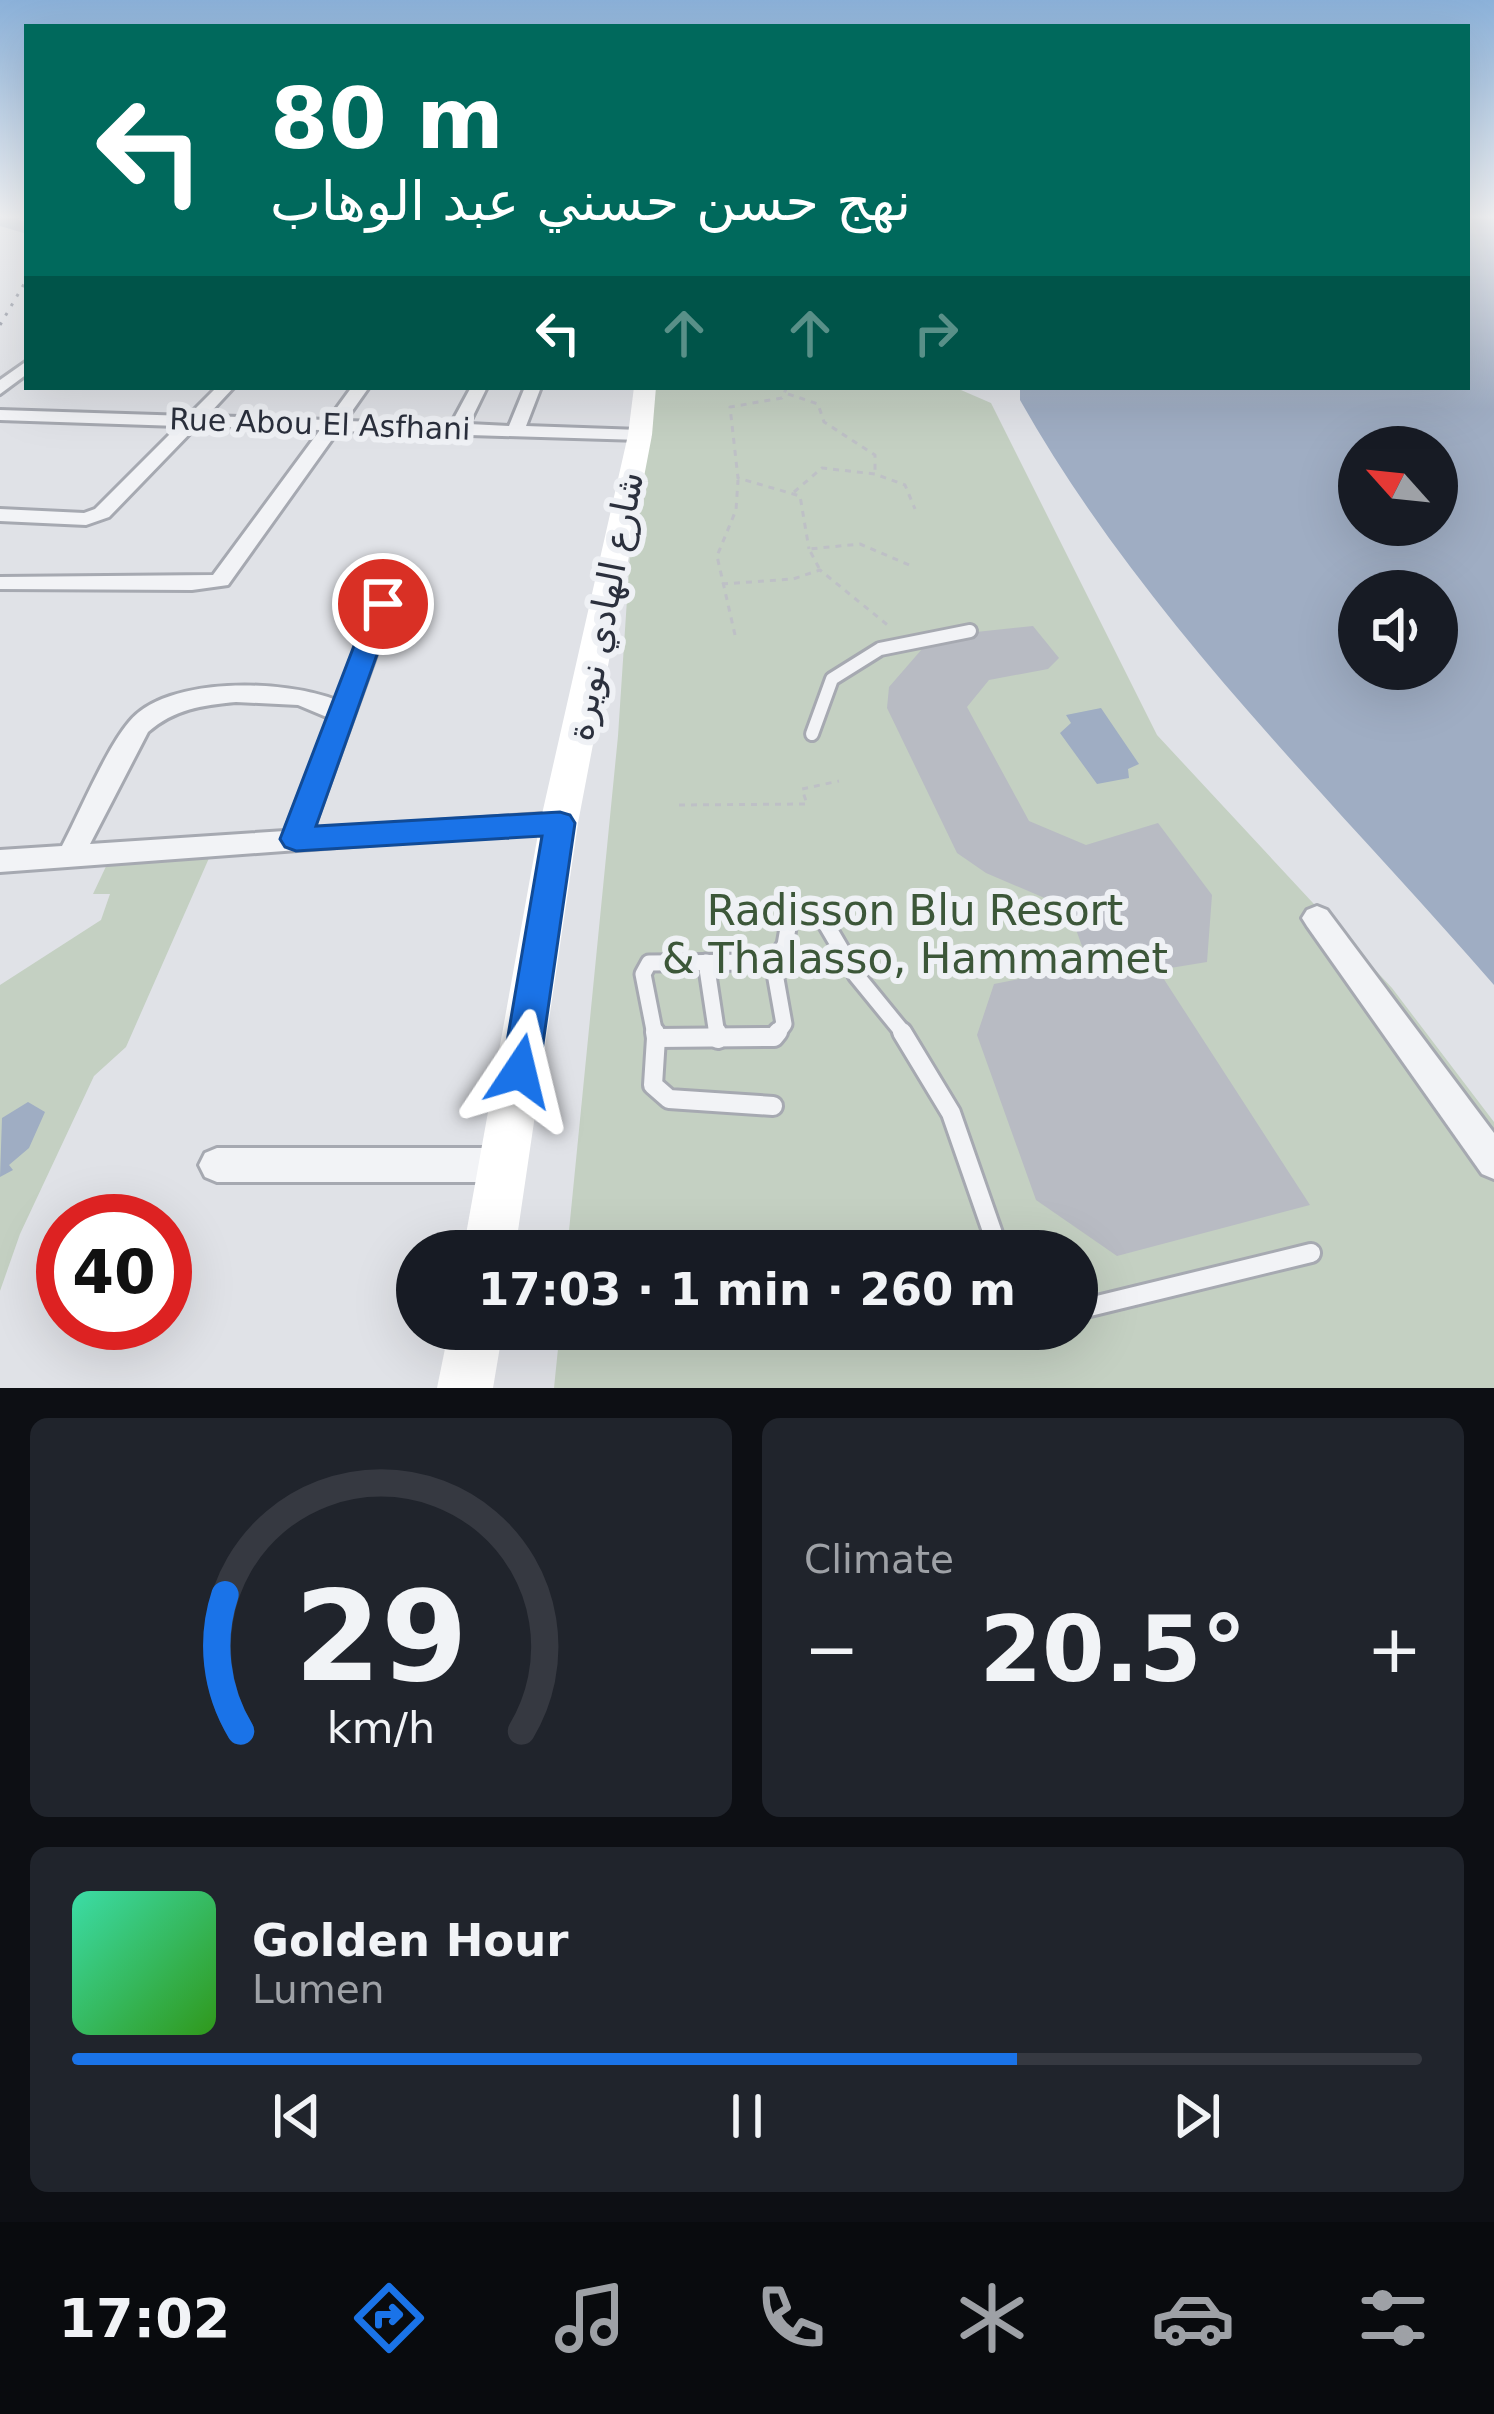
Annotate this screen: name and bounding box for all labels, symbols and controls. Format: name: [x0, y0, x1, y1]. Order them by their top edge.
text: 80 m: [270, 70, 504, 168]
icon: left: [72, 72, 228, 228]
text: نهج حسن حسني عبد الوهاب: [270, 170, 911, 233]
icon: left: [525, 300, 591, 366]
icon: ahead: [651, 300, 717, 366]
icon: ahead: [777, 300, 843, 366]
icon: right: [903, 300, 969, 366]
street label: Rue Abou El Asfhani: [169, 401, 471, 447]
north arrow: [1338, 426, 1458, 546]
map controls: [1338, 426, 1458, 690]
street label: شارع الهادي نويرة: [559, 468, 652, 744]
pin: [332, 553, 434, 655]
button: sound: [1338, 570, 1458, 690]
icon: arrive: [350, 571, 416, 637]
park label: Radisson Blu Resort & Thalasso, Hammamet: [662, 886, 1168, 983]
position arrow: [457, 1008, 583, 1134]
speed limit sign: 40: [36, 1194, 192, 1350]
text: 17:03 · 1 min · 260 m: [478, 1263, 1016, 1316]
text: Climate: [804, 1537, 954, 1582]
text: 29: [294, 1564, 468, 1709]
text: 20.5°: [979, 1597, 1247, 1702]
text: −: [804, 1611, 859, 1688]
text: +: [1367, 1611, 1422, 1688]
text: km/h: [327, 1702, 435, 1752]
text: Golden Hour: [252, 1914, 569, 1967]
text: Lumen: [252, 1967, 384, 2012]
icon: previous: [264, 2083, 330, 2149]
icon: pause: [714, 2083, 780, 2149]
icon: next: [1164, 2083, 1230, 2149]
icon: directions: [347, 2276, 431, 2360]
icon: music: [548, 2276, 632, 2360]
icon: phone: [749, 2276, 833, 2360]
icon: climate: [950, 2276, 1034, 2360]
icon: car: [1151, 2276, 1235, 2360]
icon: filters: [1351, 2276, 1435, 2360]
text: 17:02: [58, 2287, 230, 2350]

